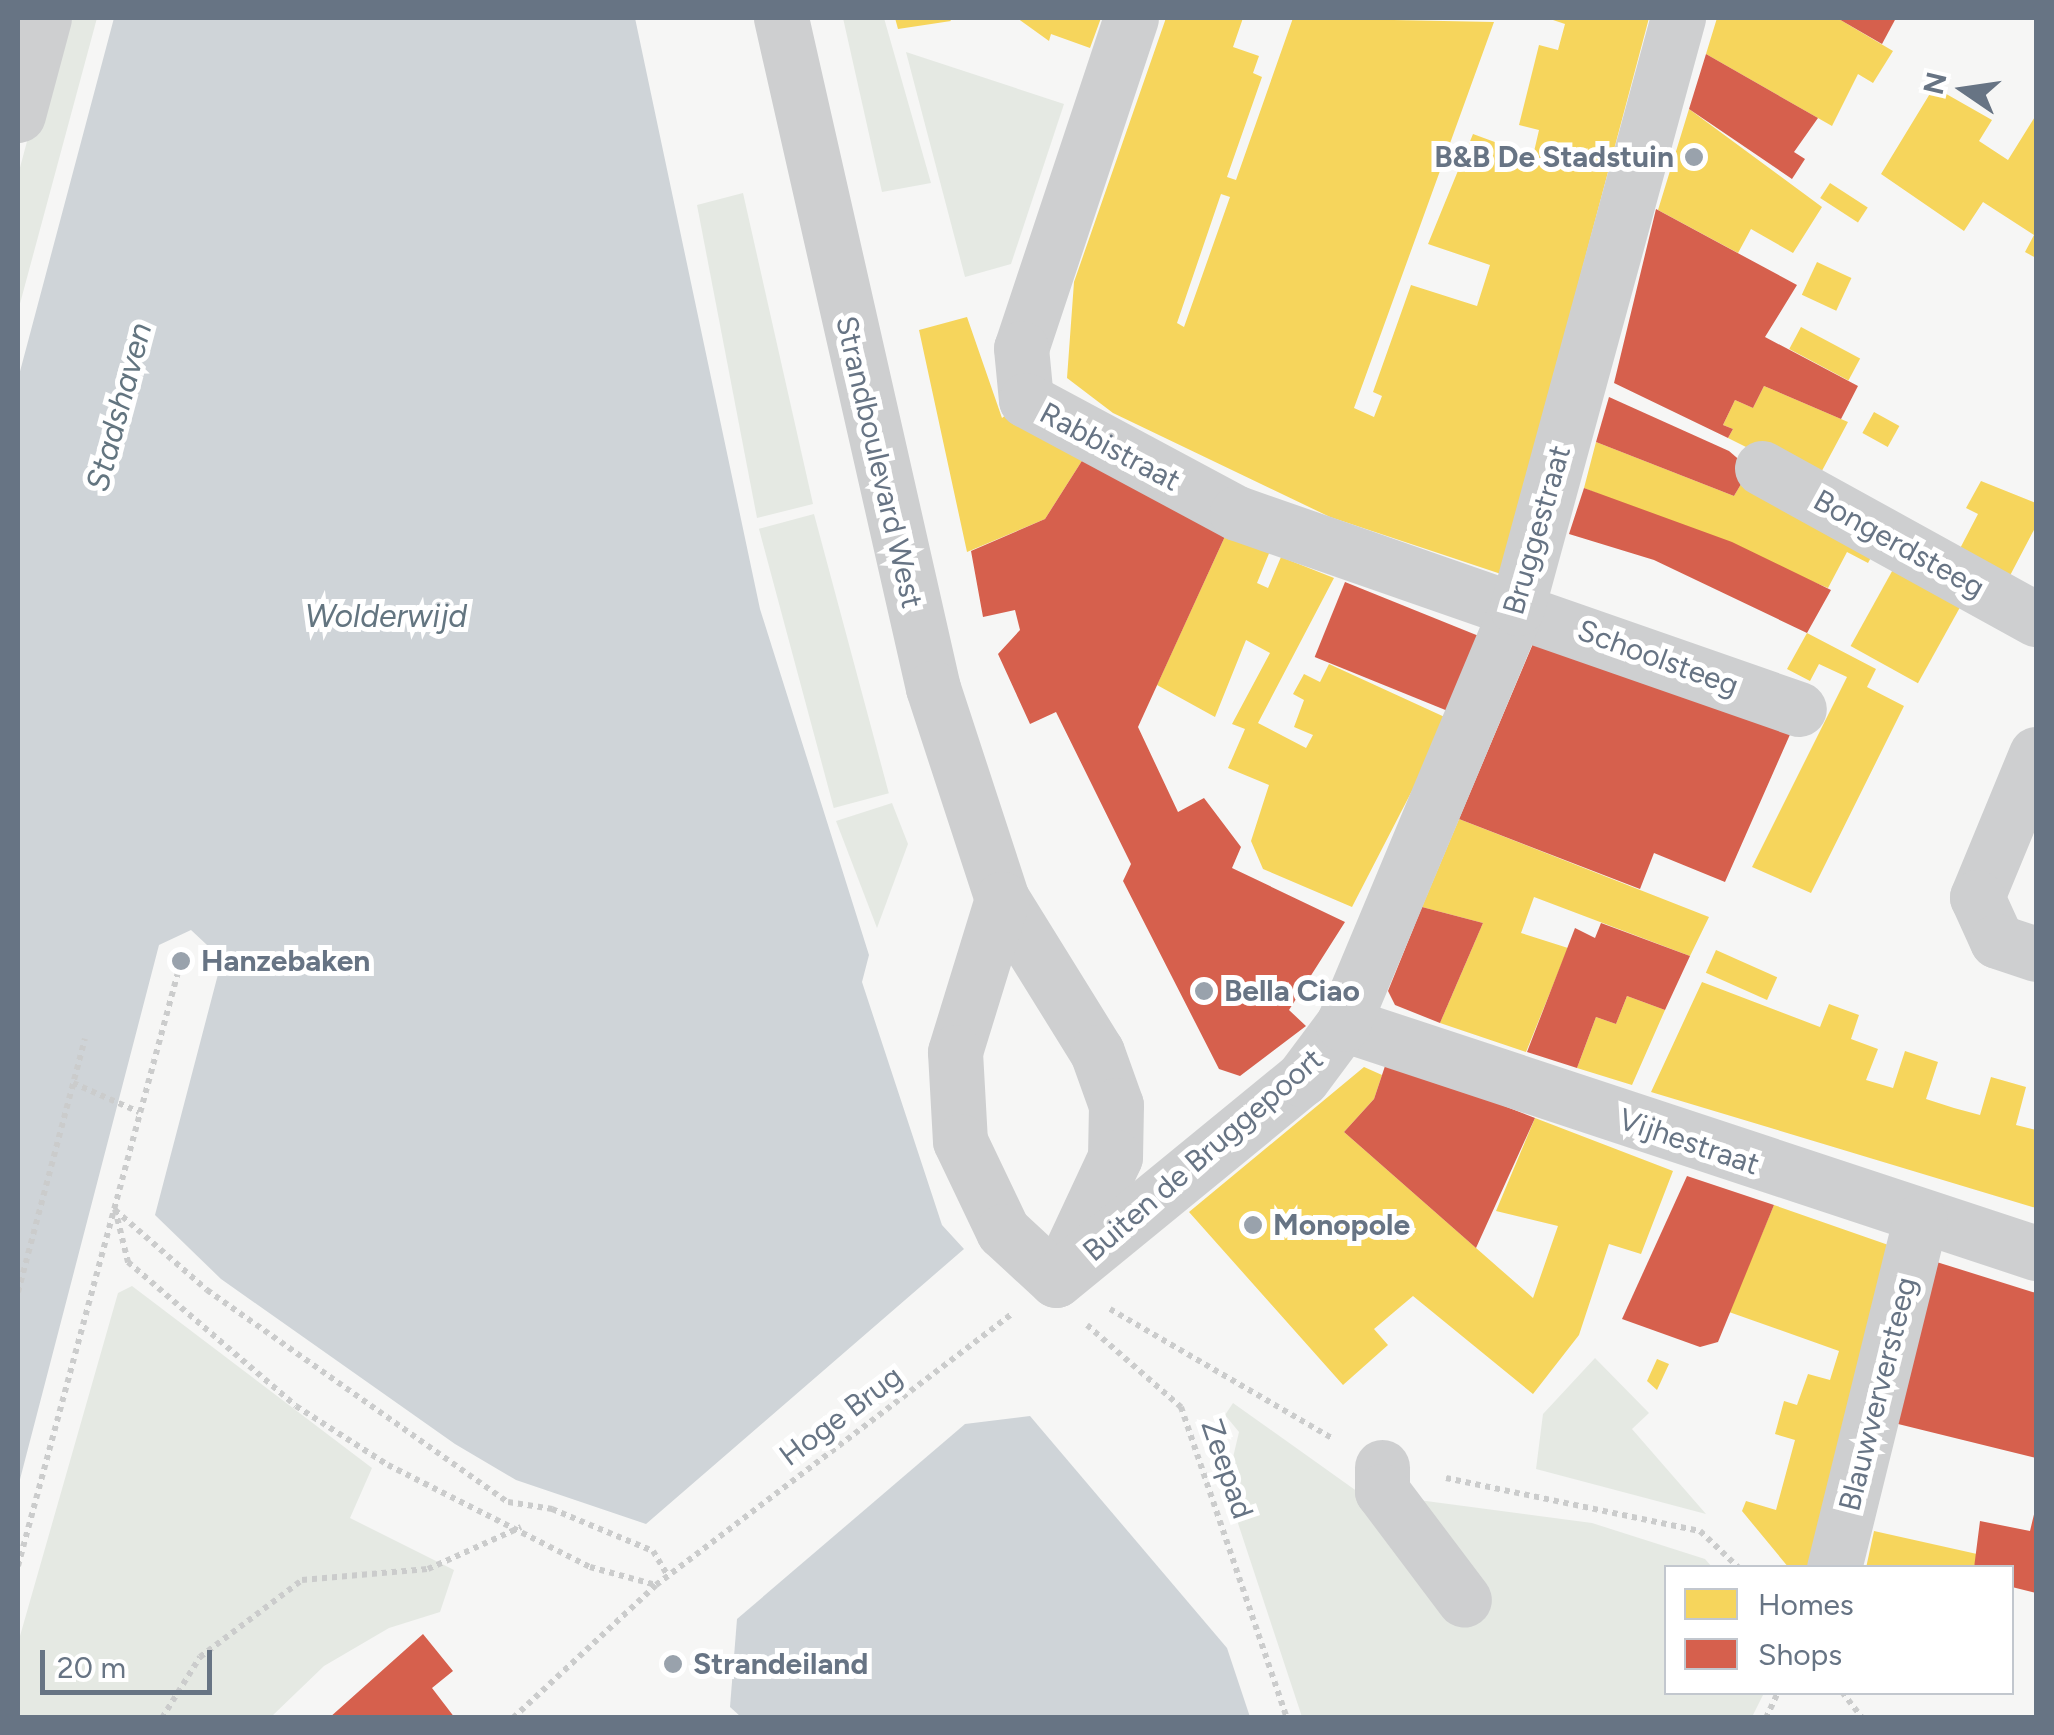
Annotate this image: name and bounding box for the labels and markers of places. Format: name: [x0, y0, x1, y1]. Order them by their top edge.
place label: B&B De Stadstuin: [1434, 139, 1674, 175]
marker: B&B De Stadstuin: [1683, 146, 1705, 168]
place label: Hanzebaken: [201, 943, 370, 979]
marker: Hanzebaken: [170, 950, 192, 972]
place label: Bella Ciao: [1224, 973, 1360, 1009]
marker: Bella Ciao: [1193, 980, 1215, 1002]
place label: Monopole: [1273, 1207, 1410, 1243]
marker: Monopole: [1242, 1214, 1264, 1236]
place label: Strandeiland: [693, 1646, 868, 1682]
marker: Strandeiland: [662, 1653, 684, 1675]

